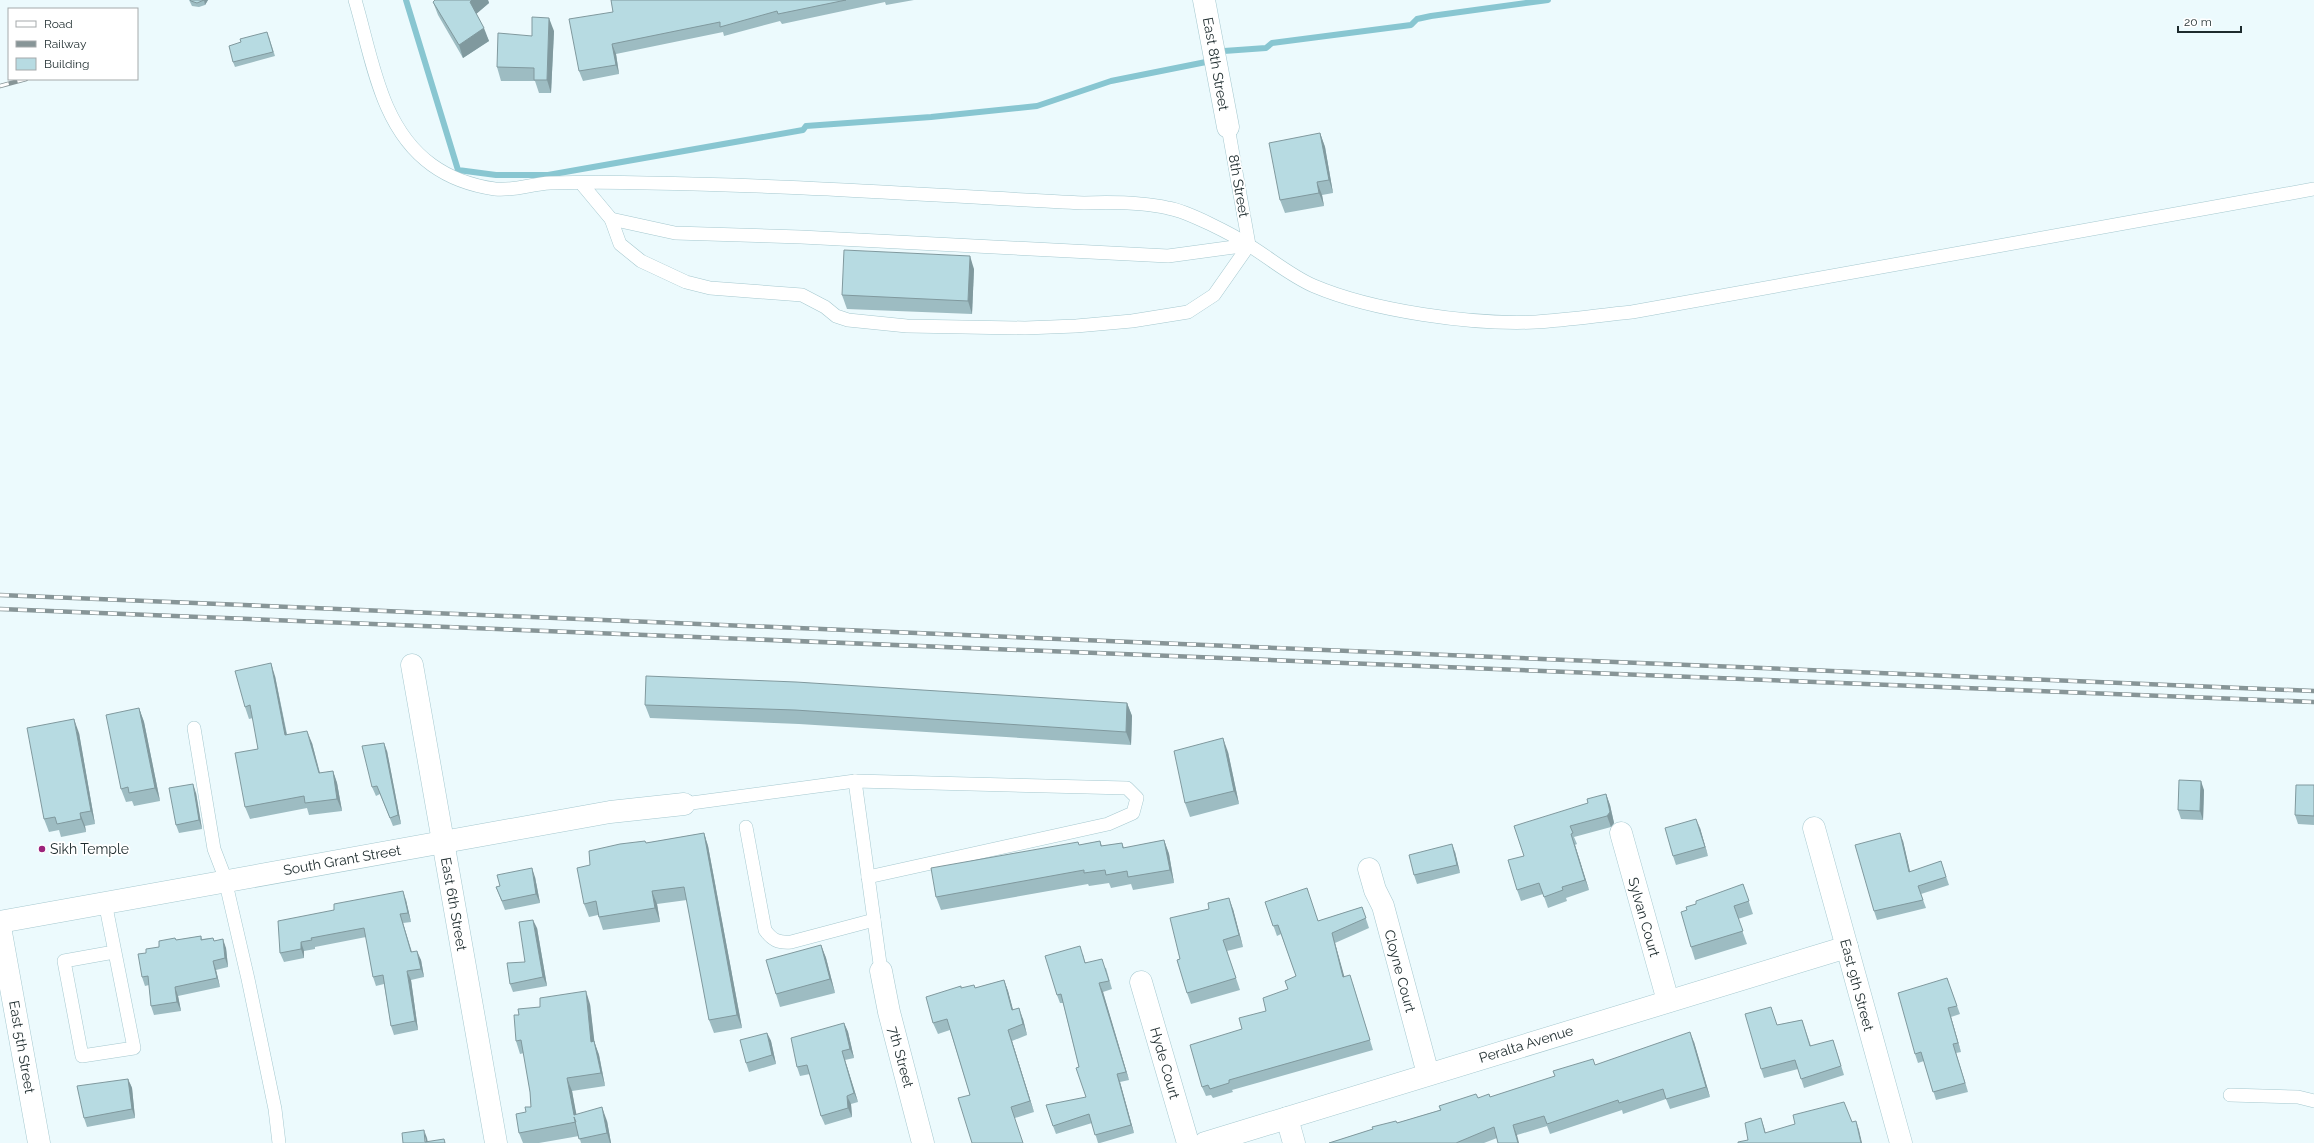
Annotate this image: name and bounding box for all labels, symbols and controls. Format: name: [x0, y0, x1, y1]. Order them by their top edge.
legend: [8, 8, 138, 80]
scale bar: [2178, 8, 2241, 34]
text: 20 m: [2184, 15, 2212, 29]
street label: East 8th Street: [1200, 16, 1232, 112]
text: Road: [44, 17, 73, 31]
text: Railway: [44, 37, 87, 51]
text: Building: [44, 57, 90, 71]
street label: 8th Street: [1226, 153, 1252, 219]
place label: Sikh Temple: [50, 841, 129, 857]
street label: South Grant Street: [282, 842, 402, 878]
marker: Sikh Temple: [37, 844, 47, 854]
street label: East 6th Street: [438, 856, 470, 952]
street label: Sylvan Court: [1625, 875, 1663, 959]
street label: Cloyne Court: [1381, 928, 1419, 1014]
street label: East 9th Street: [1837, 937, 1877, 1033]
street label: East 5th Street: [6, 999, 38, 1095]
street label: Peralta Avenue: [1477, 1022, 1575, 1066]
street label: 7th Street: [885, 1025, 917, 1090]
street label: Hyde Court: [1147, 1025, 1183, 1101]

